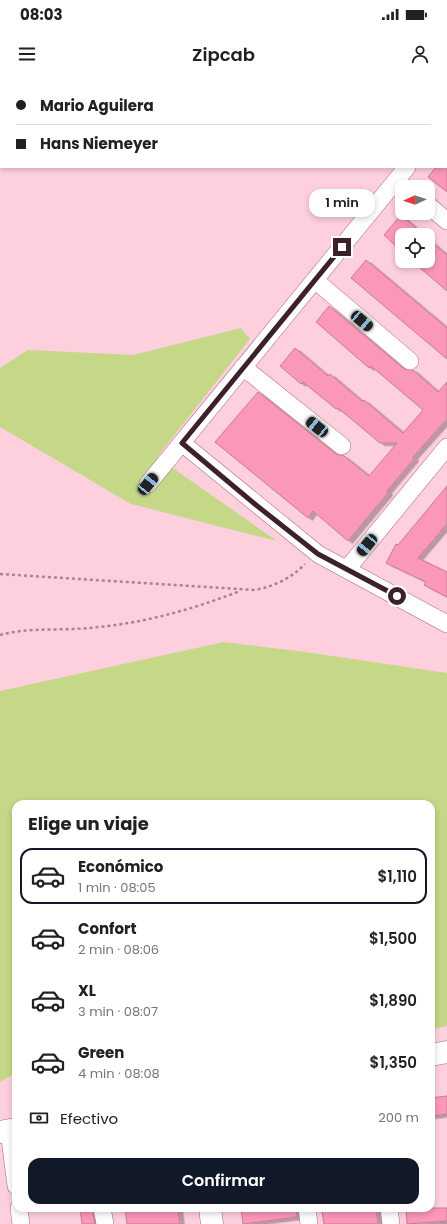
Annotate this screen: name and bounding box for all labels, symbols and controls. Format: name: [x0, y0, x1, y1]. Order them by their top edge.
text: 08:03: [20, 4, 63, 25]
text: Zipcab: [192, 42, 255, 67]
icon: menu: [16, 43, 38, 65]
icon: person: [409, 43, 431, 65]
text: Mario Aguilera: [40, 95, 154, 116]
text: Hans Niemeyer: [40, 133, 158, 154]
north arrow: [395, 180, 435, 220]
map controls: [395, 180, 435, 268]
callout: 1 min: [309, 189, 375, 217]
text: 1 min: [325, 193, 359, 212]
button: locate: [395, 228, 435, 268]
route end: [333, 238, 351, 256]
car: [349, 309, 375, 333]
car: [304, 415, 330, 439]
car: [136, 471, 160, 497]
car: [355, 532, 379, 558]
route start: [388, 587, 406, 605]
text: Elige un viaje: [28, 811, 149, 836]
text: Económico: [78, 856, 163, 877]
icon: car: [30, 858, 66, 894]
text: $1,110: [377, 866, 417, 887]
text: 1 min · 08:05: [78, 878, 156, 897]
text: Confort: [78, 918, 137, 939]
icon: car: [30, 920, 66, 956]
text: $1,500: [369, 928, 417, 949]
text: 2 min · 08:06: [78, 940, 159, 959]
text: XL: [78, 980, 96, 1001]
icon: car: [30, 982, 66, 1018]
text: $1,890: [369, 990, 417, 1011]
text: 3 min · 08:07: [78, 1002, 158, 1021]
text: Green: [78, 1042, 124, 1063]
icon: car: [30, 1044, 66, 1080]
text: $1,350: [370, 1052, 417, 1073]
text: 4 min · 08:08: [78, 1064, 160, 1083]
icon: cash: [28, 1107, 50, 1129]
text: Efectivo: [60, 1108, 118, 1129]
text: 200 m: [378, 1108, 419, 1127]
button: Confirmar: [28, 1158, 419, 1204]

